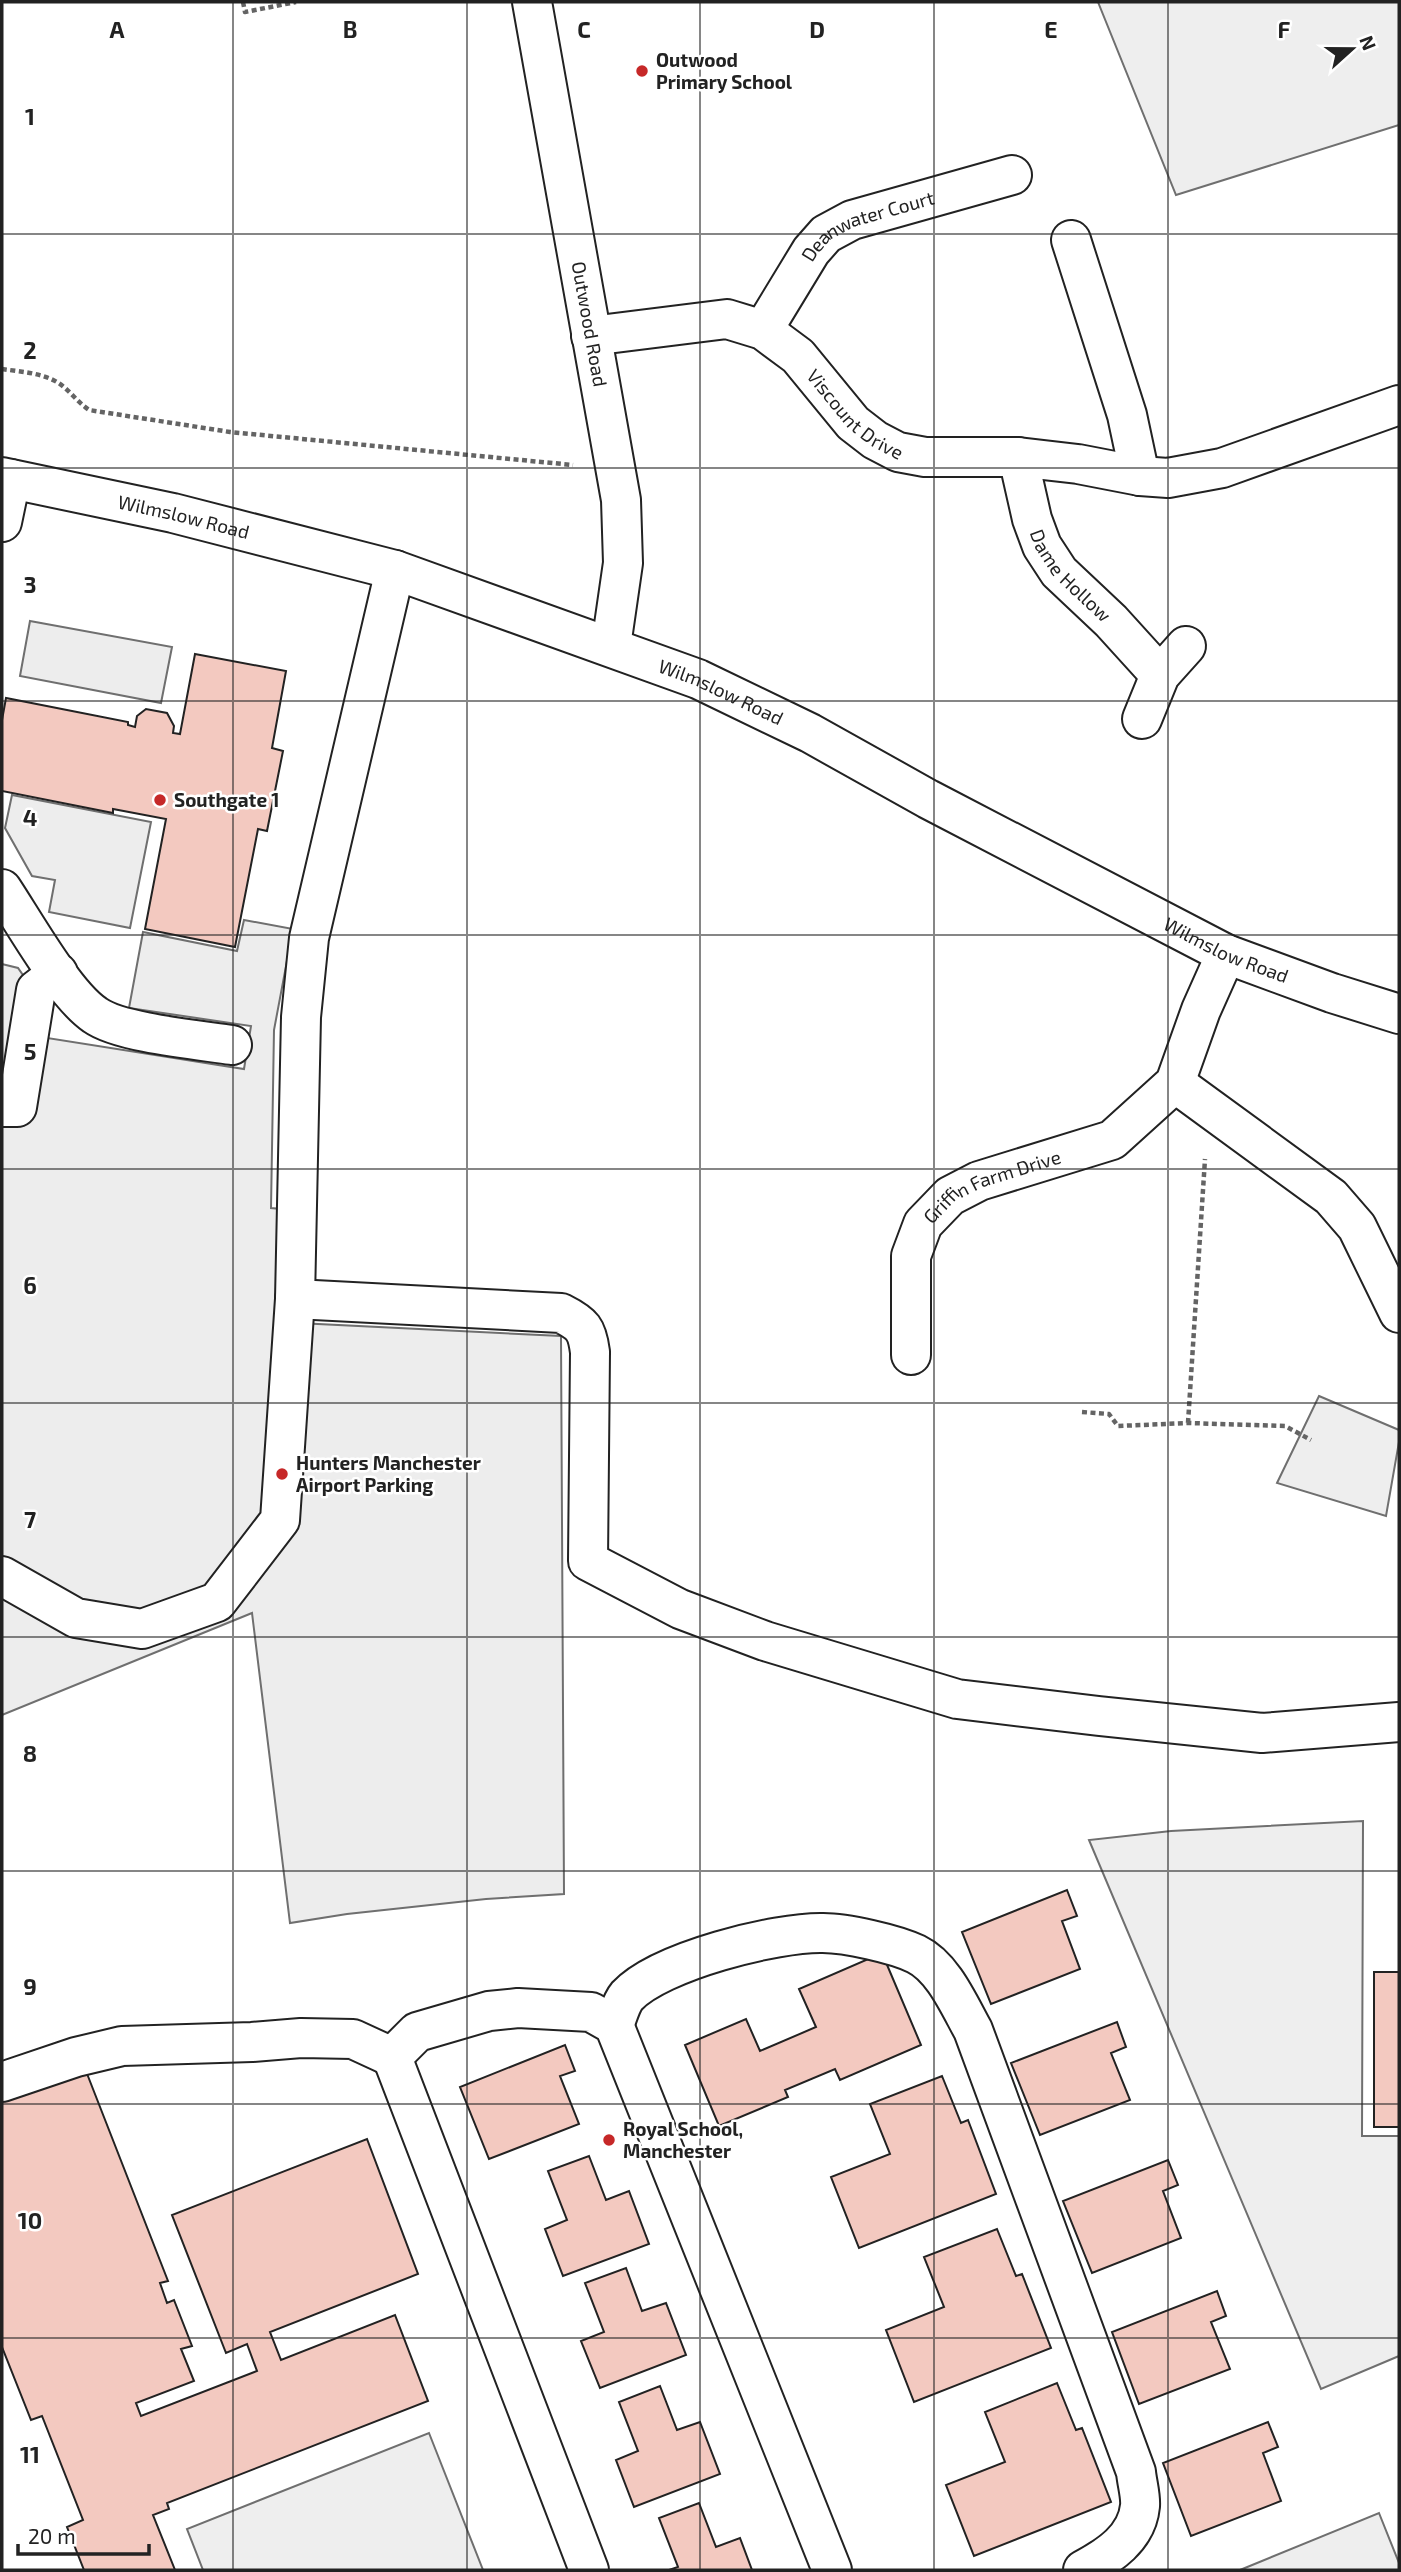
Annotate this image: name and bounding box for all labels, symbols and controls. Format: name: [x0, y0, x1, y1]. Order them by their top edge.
north arrow: [1317, 14, 1387, 84]
text: A: [109, 15, 125, 43]
text: B: [343, 15, 357, 43]
text: C: [577, 15, 591, 43]
text: D: [809, 15, 825, 43]
text: E: [1044, 15, 1058, 43]
text: F: [1278, 15, 1291, 43]
text: N: [1355, 32, 1382, 53]
place label: Outwood Primary School: [656, 48, 793, 94]
marker: Outwood Primary School: [634, 63, 650, 79]
text: 1: [25, 102, 35, 130]
street label: Deanwater Court: [796, 186, 937, 265]
street label: Outwood Road: [568, 259, 613, 388]
text: 2: [23, 336, 37, 364]
street label: Viscount Drive: [802, 364, 908, 464]
street label: Wilmslow Road: [116, 490, 252, 543]
street label: Dame Hollow: [1026, 526, 1116, 626]
text: 3: [23, 570, 37, 598]
street label: Wilmslow Road: [656, 654, 787, 729]
place label: Southgate 1: [174, 788, 279, 811]
marker: Southgate 1: [152, 792, 168, 808]
text: 4: [23, 803, 37, 831]
street label: Wilmslow Road: [1160, 912, 1292, 987]
text: 5: [24, 1037, 36, 1065]
street label: Griffin Farm Drive: [918, 1145, 1063, 1228]
text: 6: [23, 1271, 37, 1299]
place label: Hunters Manchester Airport Parking: [296, 1451, 481, 1496]
marker: Hunters Manchester Airport Parking: [274, 1466, 290, 1482]
text: 7: [24, 1505, 36, 1533]
text: 8: [23, 1739, 37, 1767]
text: 9: [23, 1972, 37, 2000]
place label: Royal School, Manchester: [623, 2117, 743, 2162]
marker: Royal School, Manchester: [601, 2132, 617, 2148]
text: 10: [18, 2206, 42, 2234]
text: 11: [20, 2440, 40, 2468]
scale bar: [18, 2512, 149, 2556]
text: 20 m: [28, 2523, 76, 2548]

